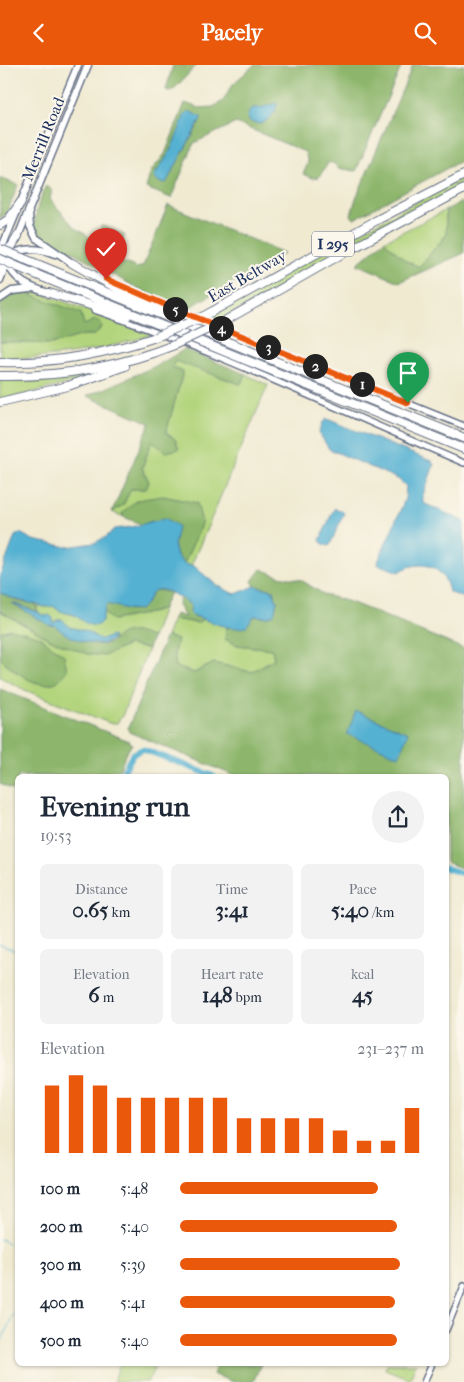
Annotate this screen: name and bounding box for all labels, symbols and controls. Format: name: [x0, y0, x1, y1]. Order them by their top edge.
icon: back: [25, 19, 53, 47]
icon: search: [411, 19, 439, 47]
text: Pacely: [201, 20, 263, 46]
street label: Merrill Road: [18, 94, 69, 184]
pin: [85, 228, 127, 279]
road number: I 295: [312, 231, 354, 257]
icon: check: [92, 235, 120, 263]
street label: East Beltway: [204, 246, 290, 306]
pin: 5: [162, 297, 188, 321]
text: 5: [172, 301, 179, 318]
pin: 4: [208, 315, 234, 341]
text: 4: [217, 320, 226, 337]
pin: 3: [256, 335, 280, 359]
text: 3: [266, 339, 271, 356]
pin: [387, 352, 429, 403]
pin: 2: [302, 353, 328, 379]
text: 2: [312, 358, 319, 375]
icon: arrive: [394, 359, 422, 387]
pin: 1: [350, 371, 374, 397]
text: 1: [360, 376, 365, 393]
text: Evening run: [40, 790, 190, 823]
button: share: [372, 791, 424, 843]
text: 19:53: [40, 826, 71, 845]
text: Distance: [75, 881, 128, 898]
text: Time: [216, 881, 248, 898]
text: Pace: [349, 881, 377, 898]
text: 0.65: [72, 898, 108, 922]
text: 3:41: [215, 898, 249, 922]
text: 5:40: [331, 898, 369, 922]
text: km: [108, 904, 130, 921]
text: /km: [369, 904, 394, 921]
text: Elevation: [73, 966, 130, 983]
text: Heart rate: [201, 966, 263, 983]
text: kcal: [351, 966, 374, 983]
text: 6: [88, 983, 100, 1007]
text: 148: [202, 983, 232, 1007]
text: 45: [352, 983, 373, 1007]
text: m: [100, 989, 114, 1006]
text: bpm: [232, 989, 262, 1006]
text: Elevation: [40, 1039, 105, 1058]
text: 231–237 m: [357, 1039, 424, 1058]
text: 100 m: [40, 1179, 80, 1198]
text: 5:48: [120, 1179, 148, 1198]
text: 200 m: [40, 1217, 83, 1236]
text: 5:40: [120, 1217, 149, 1236]
text: 300 m: [40, 1255, 81, 1274]
text: 5:39: [120, 1255, 146, 1274]
text: 400 m: [40, 1293, 84, 1312]
text: 5:41: [120, 1293, 146, 1312]
text: 500 m: [40, 1331, 81, 1350]
text: 5:40: [120, 1331, 149, 1350]

